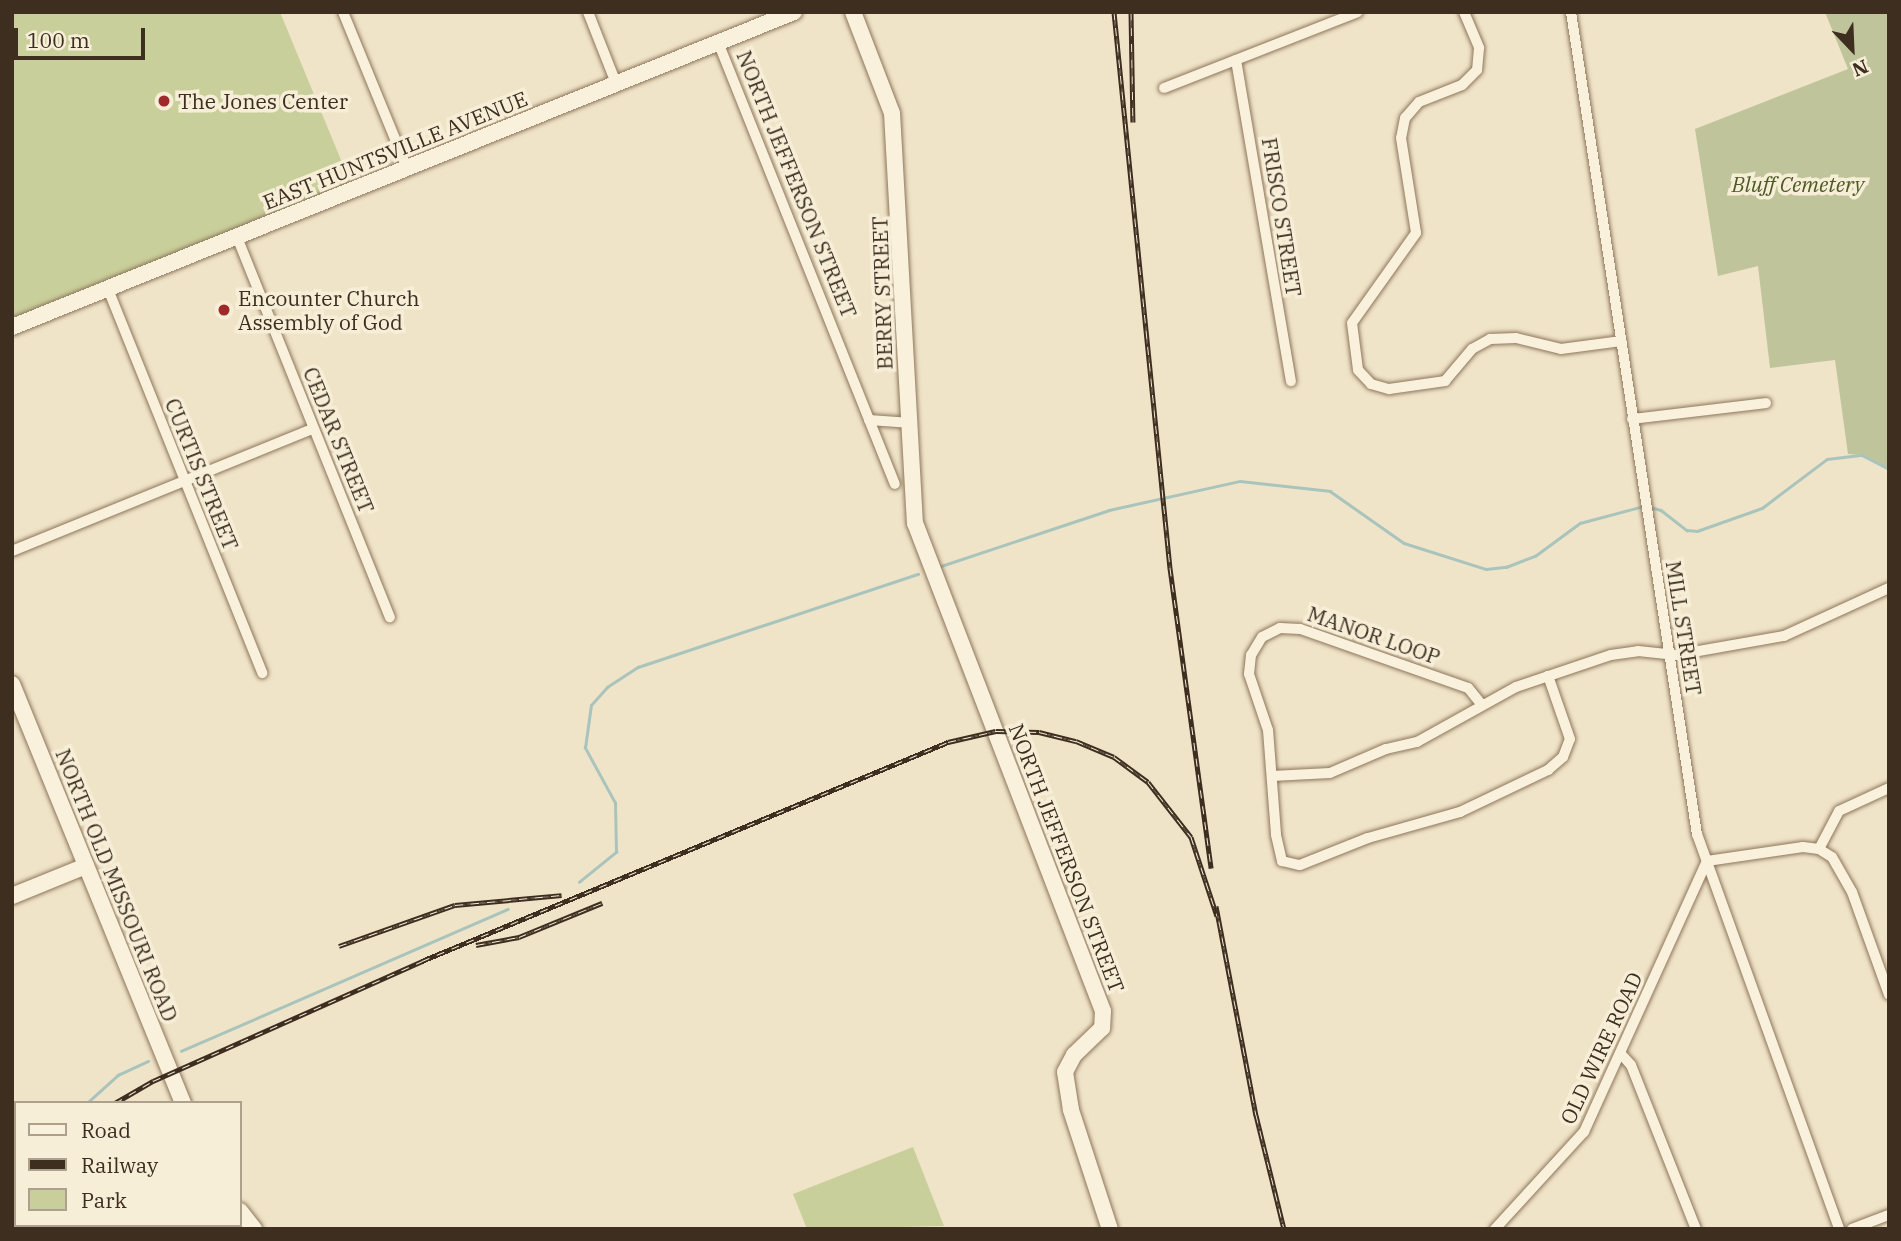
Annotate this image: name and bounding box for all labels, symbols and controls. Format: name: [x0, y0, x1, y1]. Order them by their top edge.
scale bar: [18, 14, 149, 58]
north arrow: [1817, 14, 1887, 84]
text: 100 m: [27, 26, 90, 54]
street label: NORTH JEFFERSON STREET: [732, 47, 862, 321]
text: N: [1849, 54, 1872, 82]
street label: EAST HUNTSVILLE AVENUE: [259, 85, 531, 215]
place label: The Jones Center: [178, 88, 348, 114]
marker: The Jones Center: [156, 93, 172, 109]
street label: FRISCO STREET: [1257, 136, 1307, 298]
park label: Bluff Cemetery: [1732, 171, 1864, 197]
street label: BERRY STREET: [867, 216, 897, 370]
place label: Encounter Church Assembly of God: [238, 285, 420, 335]
marker: Encounter Church Assembly of God: [216, 302, 232, 318]
street label: CEDAR STREET: [298, 363, 380, 517]
street label: CURTIS STREET: [160, 394, 244, 554]
street label: MILL STREET: [1661, 559, 1707, 697]
street label: MANOR LOOP: [1304, 601, 1444, 669]
street label: NORTH JEFFERSON STREET: [1004, 720, 1130, 996]
street label: NORTH OLD MISSOURI ROAD: [51, 745, 183, 1025]
street label: OLD WIRE ROAD: [1555, 968, 1647, 1128]
legend: [14, 1101, 242, 1227]
text: Road: [81, 1116, 131, 1144]
text: Railway: [81, 1151, 158, 1179]
text: Park: [81, 1186, 127, 1214]

